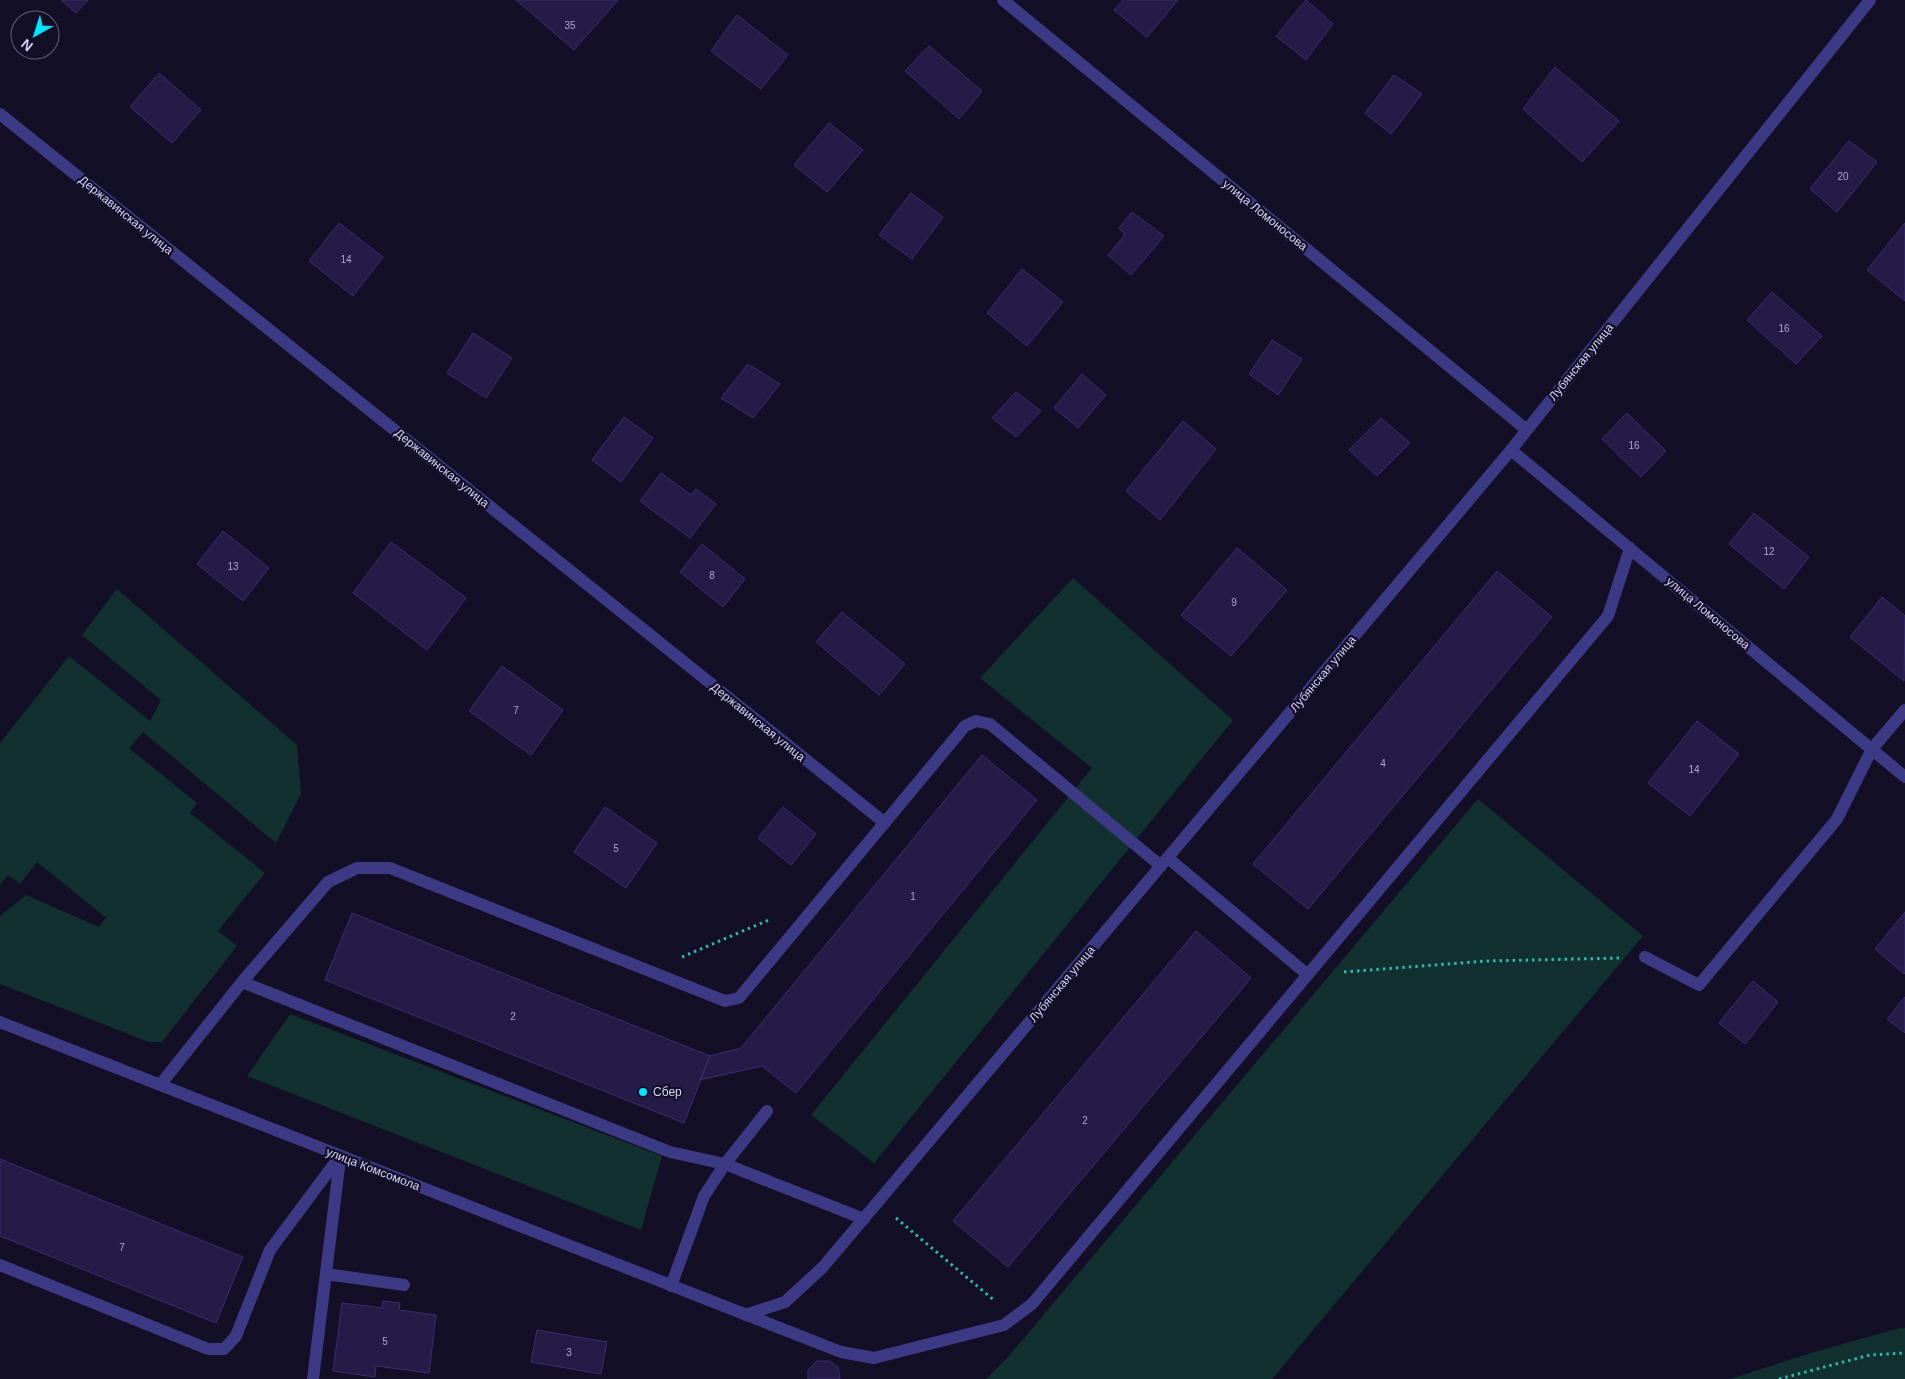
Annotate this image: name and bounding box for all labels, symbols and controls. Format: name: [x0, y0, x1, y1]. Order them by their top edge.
north arrow: [10, 10, 60, 60]
house number: 35: [564, 20, 576, 31]
text: N: [18, 36, 36, 55]
house number: 20: [1837, 171, 1849, 182]
street label: Державинская улица: [76, 173, 176, 257]
street label: улица Ломоносова: [1220, 177, 1310, 254]
house number: 14: [340, 254, 352, 265]
street label: Лубянская улица: [1546, 320, 1617, 403]
house number: 16: [1778, 323, 1790, 334]
street label: Державинская улица: [392, 426, 492, 510]
house number: 16: [1628, 440, 1640, 451]
house number: 12: [1763, 546, 1775, 557]
house number: 13: [227, 561, 239, 572]
house number: 8: [709, 570, 715, 581]
street label: улица Ломоносова: [1663, 574, 1753, 652]
house number: 9: [1231, 597, 1237, 608]
street label: Лубянская улица: [1287, 633, 1359, 715]
street label: Державинская улица: [708, 680, 808, 764]
house number: 7: [513, 705, 519, 716]
house number: 4: [1380, 758, 1386, 769]
house number: 14: [1688, 764, 1700, 775]
house number: 5: [613, 843, 619, 854]
house number: 1: [910, 891, 916, 902]
street label: Лубянская улица: [1026, 943, 1098, 1025]
house number: 2: [510, 1011, 516, 1022]
place label: Сбер: [653, 1085, 682, 1099]
marker: Сбер: [637, 1086, 649, 1098]
house number: 2: [1082, 1115, 1088, 1126]
street label: улица Комсомола: [324, 1145, 422, 1193]
house number: 7: [119, 1242, 125, 1253]
house number: 5: [382, 1336, 388, 1347]
house number: 3: [566, 1347, 572, 1358]

